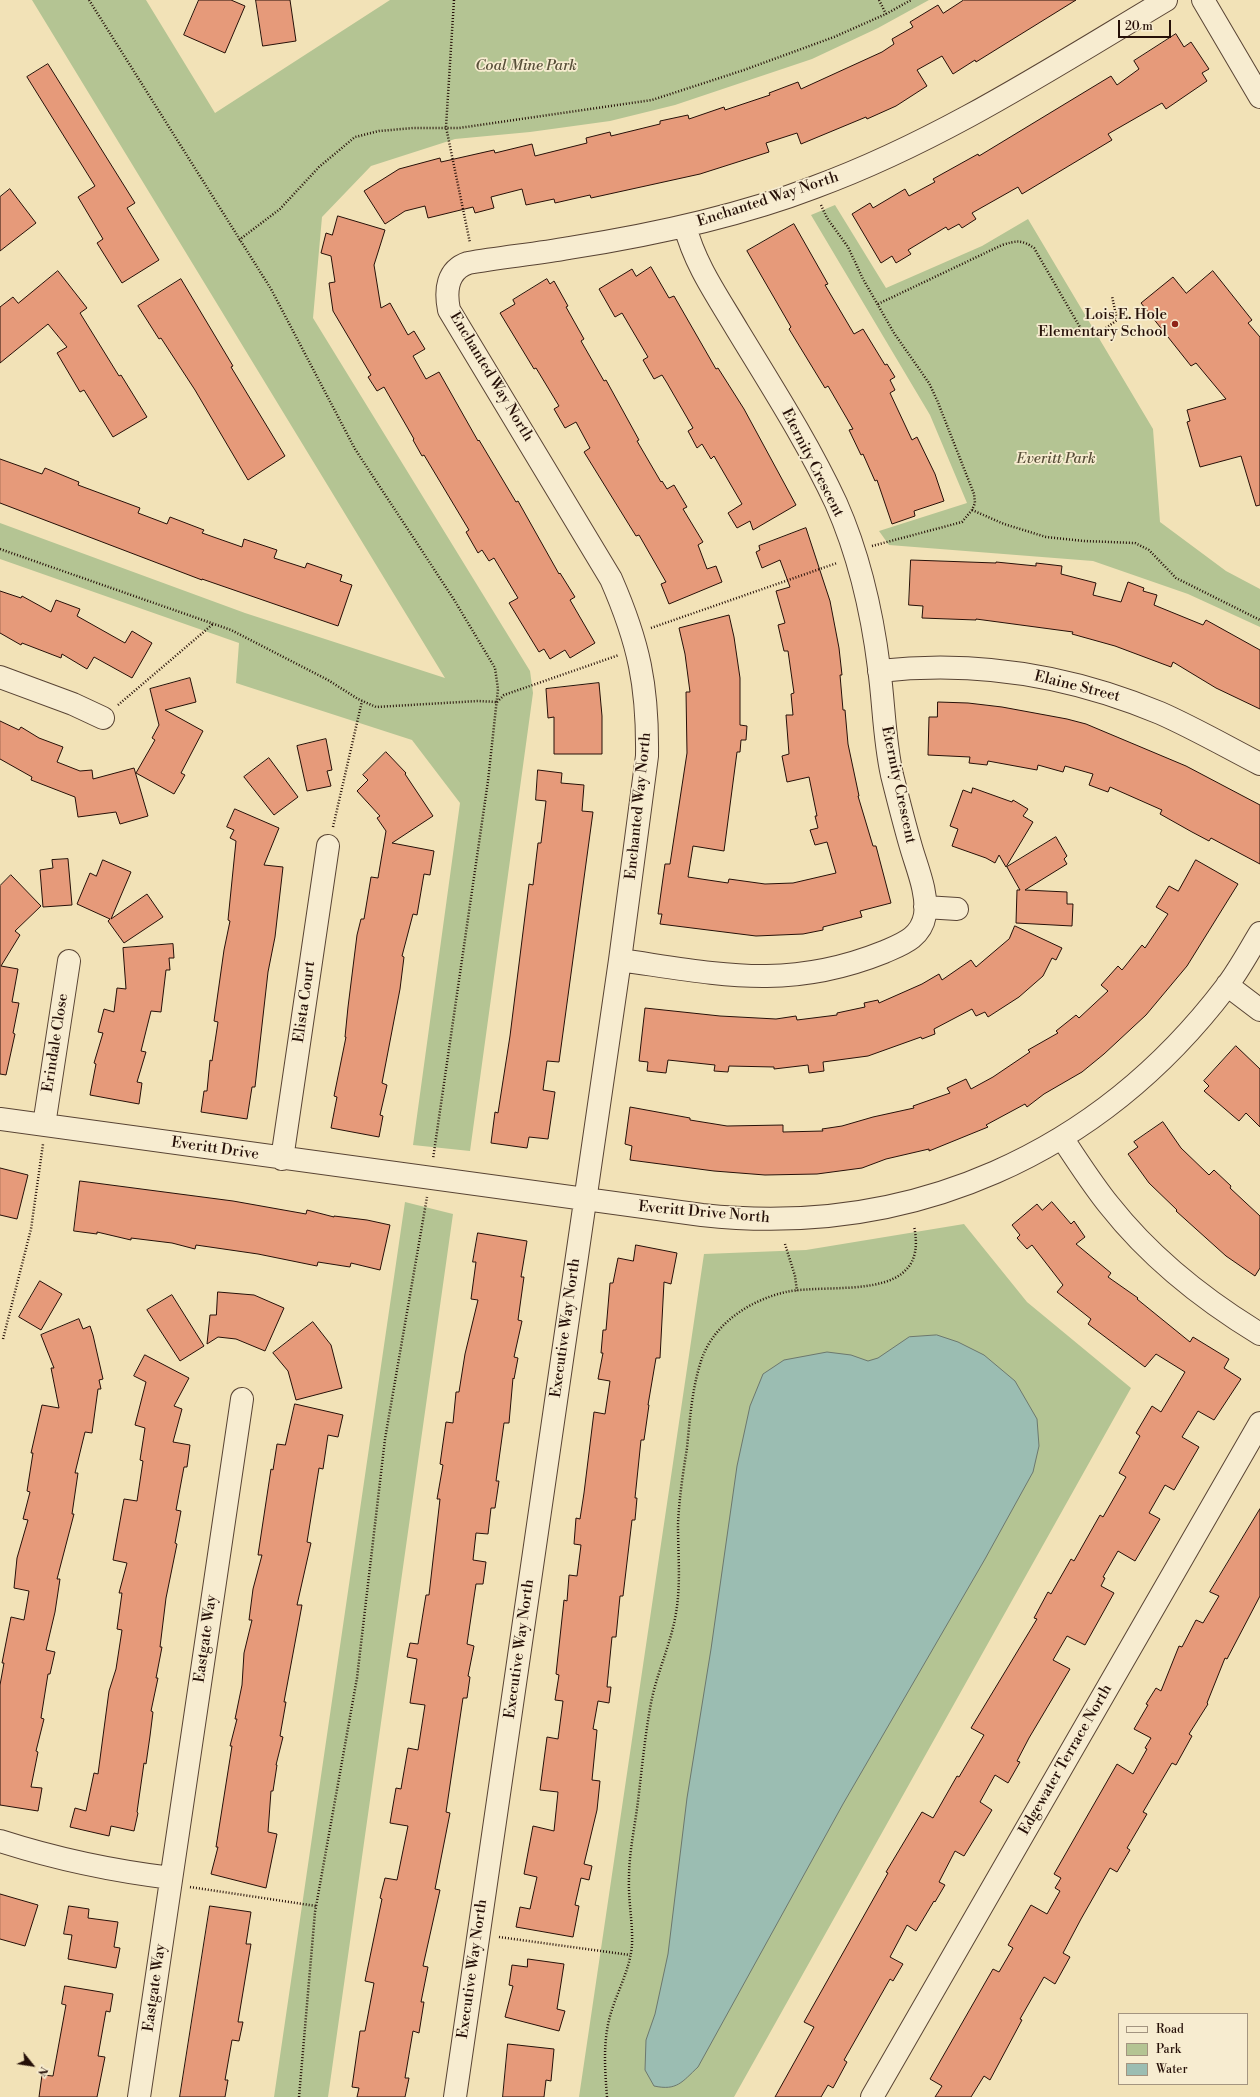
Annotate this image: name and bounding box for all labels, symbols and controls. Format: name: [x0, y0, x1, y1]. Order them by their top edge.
scale bar: [1120, 12, 1173, 38]
text: 20 m: [1125, 19, 1153, 34]
park label: Coal Mine Park: [475, 57, 577, 75]
street label: Enchanted Way North: [695, 169, 841, 231]
place label: Lois E. Hole Elementary School: [1038, 306, 1167, 341]
street label: Enchanted Way North: [445, 309, 537, 445]
marker: Lois E. Hole Elementary School: [1170, 319, 1180, 329]
street label: Eternity Crescent: [777, 406, 847, 520]
park label: Everitt Park: [1016, 450, 1096, 468]
street label: Elaine Street: [1032, 668, 1122, 706]
street label: Eternity Crescent: [877, 725, 919, 845]
street label: Enchanted Way North: [622, 732, 656, 880]
street label: Elista Court: [290, 960, 320, 1044]
street label: Erindale Close: [39, 992, 73, 1094]
street label: Everitt Drive: [170, 1134, 260, 1164]
street label: Everitt Drive North: [637, 1198, 771, 1228]
street label: Executive Way North: [547, 1257, 585, 1399]
street label: Executive Way North: [501, 1578, 539, 1720]
street label: Eastgate Way: [191, 1594, 221, 1684]
street label: Edgewater Terrace North: [1015, 1681, 1117, 1839]
street label: Executive Way North: [454, 1898, 492, 2040]
street label: Eastgate Way: [140, 1943, 170, 2033]
legend: [1118, 2013, 1248, 2085]
text: Road: [1156, 2022, 1184, 2037]
text: Park: [1156, 2042, 1181, 2057]
north arrow: [12, 2045, 52, 2085]
text: Water: [1156, 2062, 1188, 2077]
text: N: [34, 2064, 51, 2078]

